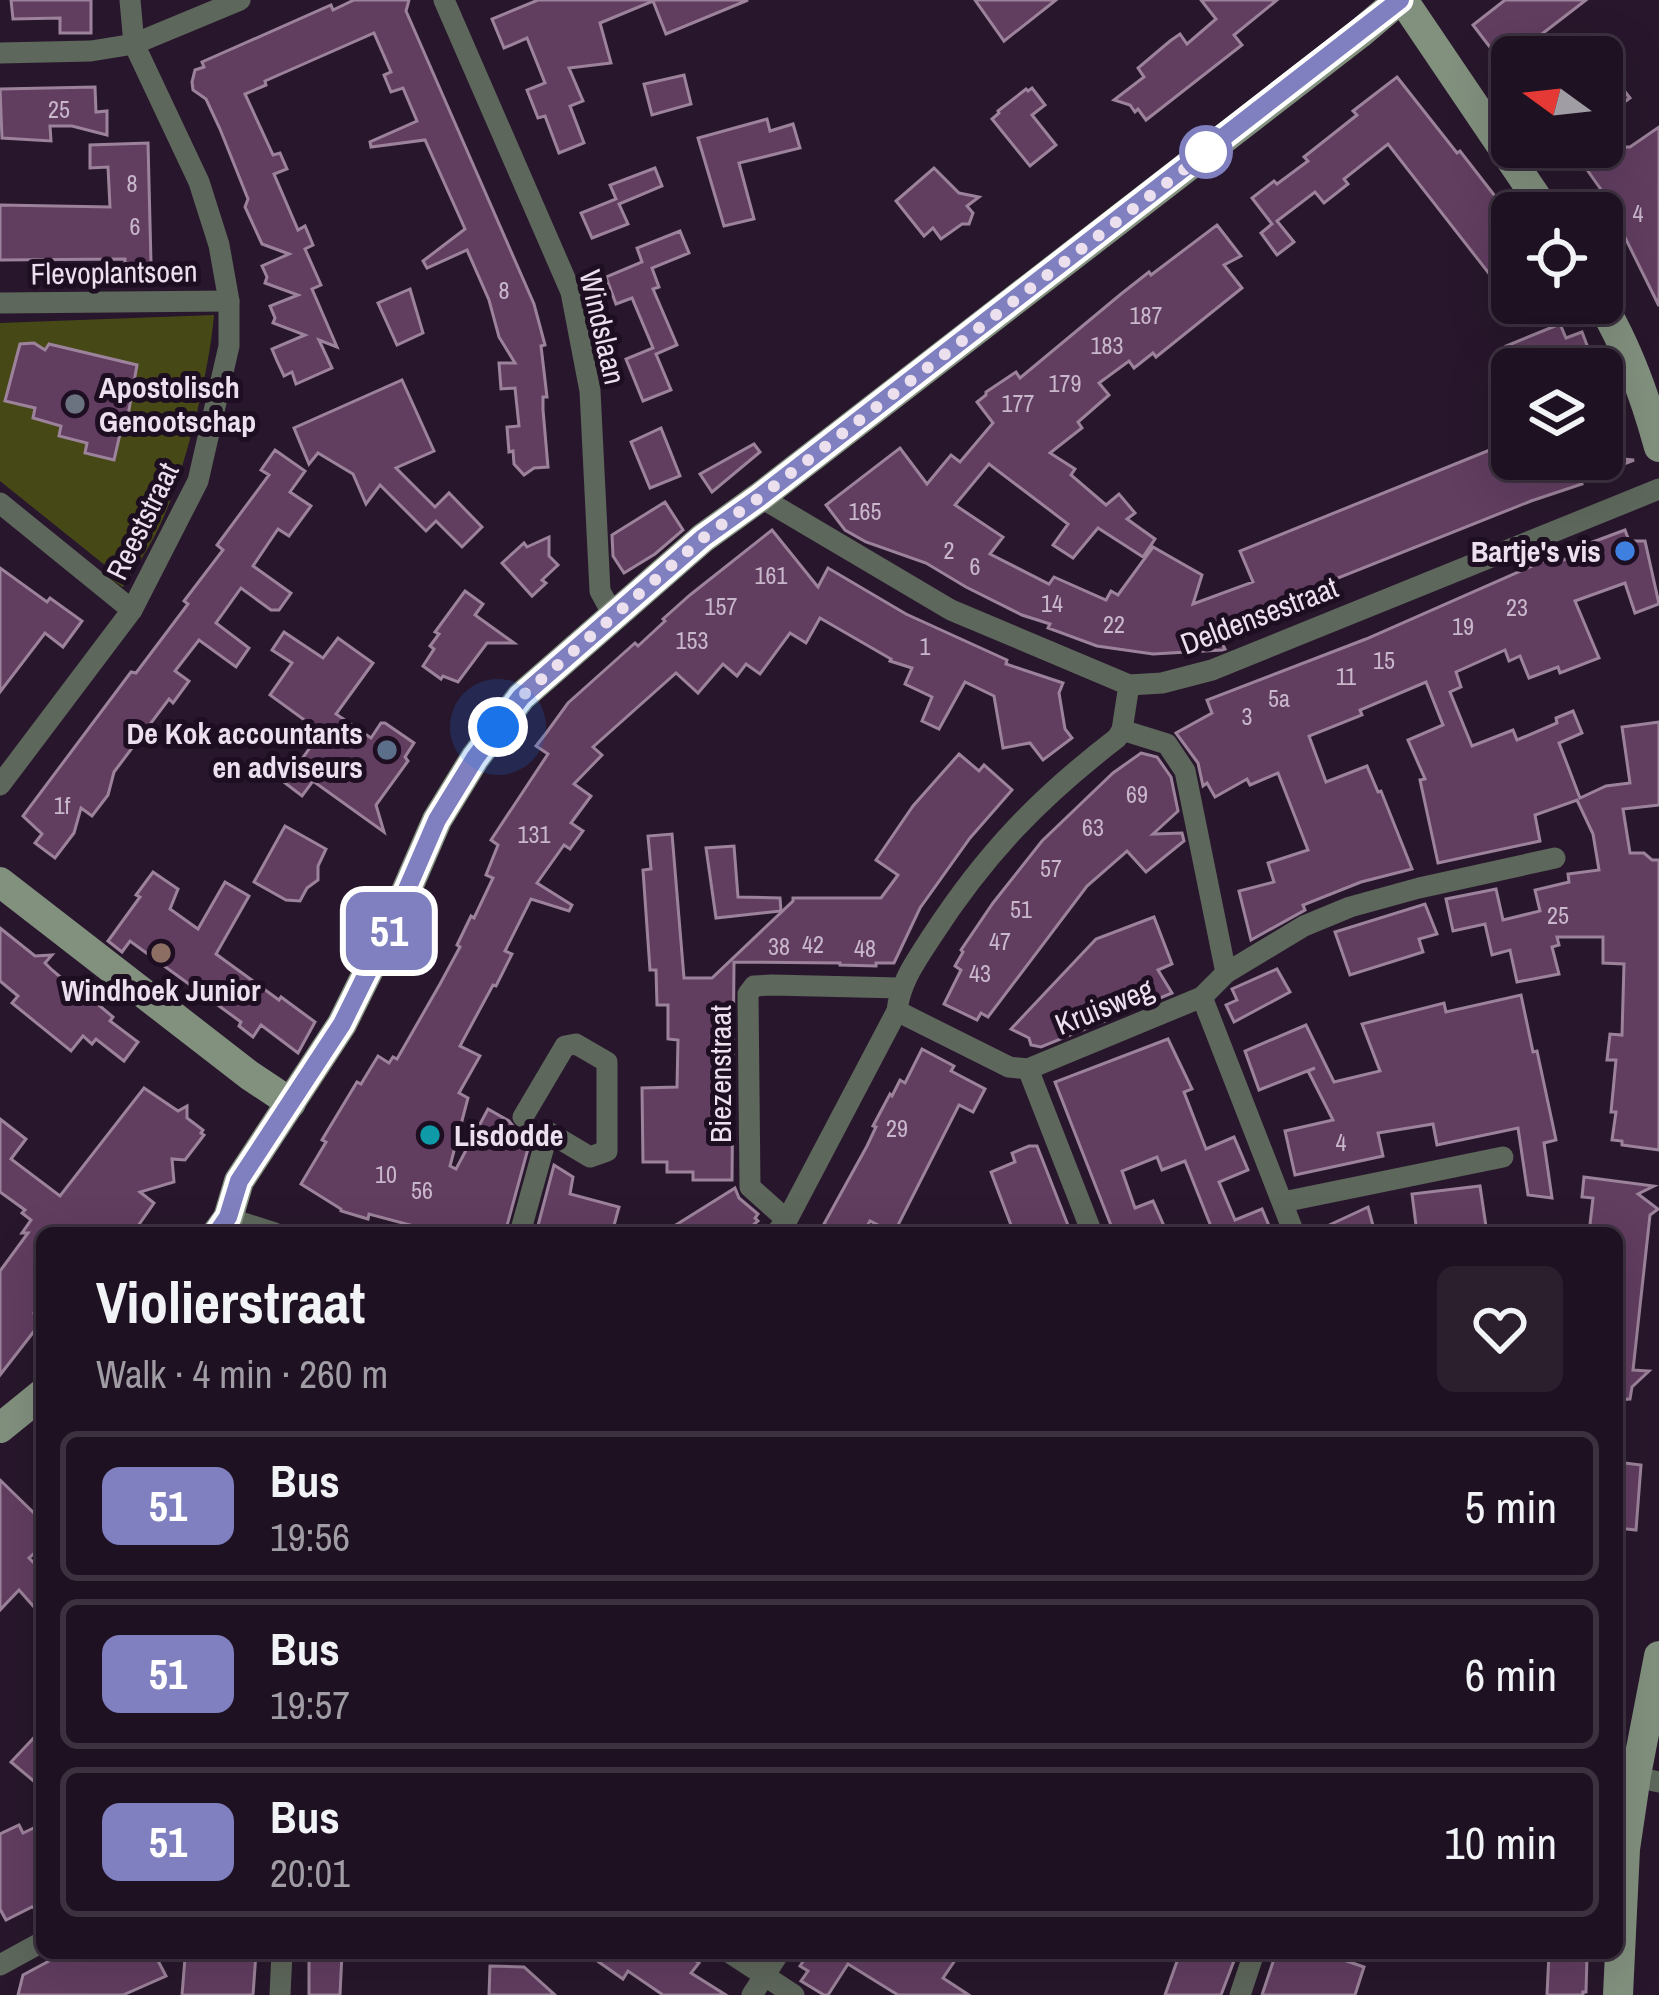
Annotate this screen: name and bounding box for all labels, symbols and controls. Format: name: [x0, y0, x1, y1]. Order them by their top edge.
north arrow: [1491, 36, 1623, 168]
map controls: [1491, 36, 1623, 480]
house number: 25: [48, 93, 70, 125]
unlabelled marker: [1181, 127, 1231, 177]
house number: 8: [127, 167, 137, 199]
button: locate: [1491, 192, 1623, 324]
house number: 4: [1633, 197, 1644, 229]
house number: 6: [130, 210, 140, 242]
street label: Flevoplantsoen: [30, 251, 198, 293]
street label: Windslaan: [570, 266, 636, 388]
house number: 8: [499, 274, 509, 306]
house number: 187: [1130, 299, 1162, 331]
house number: 183: [1091, 329, 1123, 361]
button: layers: [1491, 348, 1623, 480]
place label: Apostolisch Genootschap: [99, 367, 256, 441]
house number: 179: [1049, 367, 1081, 399]
house number: 177: [1002, 387, 1034, 419]
marker: Apostolisch Genootschap: [62, 391, 88, 417]
street label: Reeststraat: [96, 456, 188, 586]
house number: 165: [849, 495, 881, 527]
place label: Bartje's vis: [1471, 531, 1601, 571]
house number: 2: [944, 534, 954, 566]
marker: Bartje's vis: [1612, 538, 1638, 564]
house number: 6: [970, 550, 980, 582]
house number: 161: [755, 559, 787, 591]
street label: Deldensestraat: [1175, 567, 1344, 663]
house number: 14: [1041, 587, 1063, 619]
house number: 157: [705, 590, 737, 622]
house number: 23: [1506, 591, 1528, 623]
house number: 22: [1103, 608, 1125, 640]
house number: 19: [1452, 610, 1474, 642]
house number: 153: [676, 624, 708, 656]
house number: 1: [920, 630, 931, 662]
house number: 15: [1373, 644, 1395, 676]
house number: 11: [1336, 660, 1356, 692]
house number: 5a: [1268, 682, 1290, 714]
your location: [468, 697, 528, 757]
house number: 3: [1242, 700, 1252, 732]
place label: De Kok accountants en adviseurs: [127, 713, 363, 787]
marker: De Kok accountants en adviseurs: [374, 737, 400, 763]
house number: 69: [1126, 778, 1148, 810]
house number: 1f: [54, 789, 71, 821]
house number: 63: [1082, 811, 1104, 843]
house number: 131: [518, 818, 550, 850]
house number: 57: [1040, 852, 1062, 884]
line badge: 51: [335, 892, 443, 970]
house number: 51: [1010, 893, 1032, 925]
house number: 25: [1547, 899, 1569, 931]
text: 51: [370, 903, 408, 959]
house number: 47: [989, 925, 1011, 957]
house number: 42: [802, 928, 824, 960]
house number: 38: [768, 930, 790, 962]
house number: 48: [854, 932, 876, 964]
marker: Windhoek Junior: [148, 940, 174, 966]
house number: 43: [969, 957, 991, 989]
street label: Kruisweg: [1049, 968, 1159, 1044]
place label: Windhoek Junior: [61, 970, 261, 1010]
street label: Biezenstraat: [700, 1005, 740, 1143]
house number: 29: [886, 1112, 908, 1144]
place label: Lisdodde: [454, 1115, 563, 1155]
marker: Lisdodde: [417, 1122, 443, 1148]
house number: 4: [1336, 1126, 1347, 1158]
house number: 10: [375, 1158, 397, 1190]
house number: 56: [411, 1174, 433, 1206]
text: Violierstraat: [96, 1264, 365, 1341]
button: heart: [1437, 1266, 1563, 1392]
text: Walk · 4 min · 260 m: [96, 1348, 388, 1400]
text: Bus: [270, 1450, 340, 1511]
text: 5 min: [1465, 1476, 1557, 1537]
text: 51: [149, 1478, 187, 1534]
text: 19:56: [270, 1511, 350, 1563]
text: Bus: [270, 1618, 340, 1679]
text: 6 min: [1465, 1644, 1557, 1705]
text: 51: [149, 1646, 187, 1702]
text: 19:57: [270, 1679, 350, 1731]
text: Bus: [270, 1786, 340, 1847]
text: 10 min: [1444, 1812, 1557, 1873]
text: 51: [149, 1814, 187, 1870]
text: 20:01: [270, 1847, 350, 1899]

